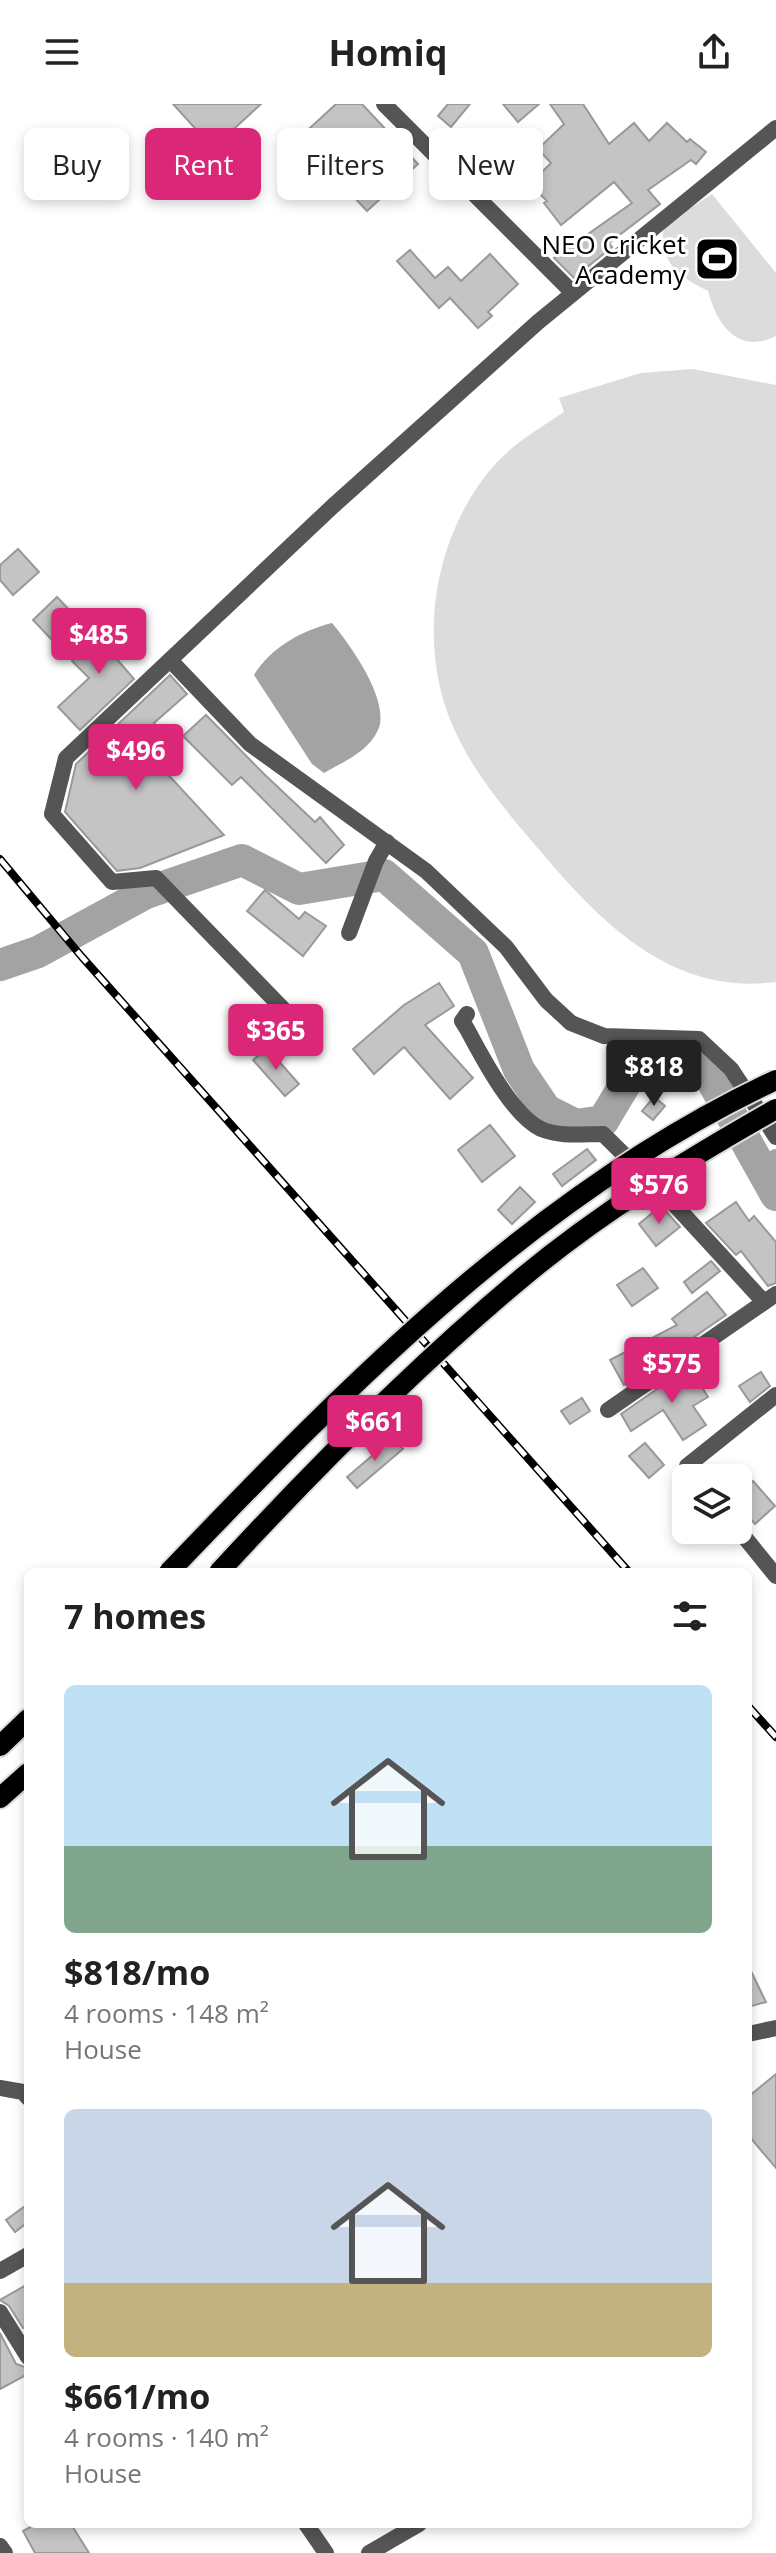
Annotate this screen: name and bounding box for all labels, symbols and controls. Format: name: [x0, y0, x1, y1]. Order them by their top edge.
text: Homiq: [329, 28, 447, 77]
icon: menu: [40, 30, 84, 74]
icon: share: [692, 30, 736, 74]
chip: Buy: [24, 128, 129, 200]
chip: Rent: [145, 128, 261, 200]
chip: Filters: [277, 128, 413, 200]
chip: New: [429, 128, 543, 200]
place label: NEO Cricket Academy: [541, 226, 687, 292]
sports icon: NEO Cricket Academy: [693, 235, 741, 283]
pin: $485: [52, 608, 146, 676]
text: $485: [69, 616, 129, 652]
pin: $496: [89, 724, 183, 792]
text: $496: [106, 732, 166, 768]
pin: $365: [229, 1004, 323, 1072]
text: $365: [246, 1012, 306, 1048]
pin: $818: [607, 1040, 701, 1108]
text: $818: [624, 1048, 684, 1084]
pin: $576: [612, 1158, 706, 1226]
text: $576: [629, 1166, 689, 1202]
pin: $575: [625, 1337, 719, 1405]
text: $575: [642, 1345, 702, 1381]
pin: $661: [328, 1395, 422, 1463]
text: $661: [345, 1403, 405, 1439]
map controls: [672, 1464, 752, 1544]
button: layers: [672, 1464, 752, 1544]
text: 7 homes: [64, 1593, 206, 1639]
icon: filters: [668, 1594, 712, 1638]
icon: home: [316, 1737, 460, 1881]
text: $818/mo: [64, 1949, 210, 1995]
text: 4 rooms · 148 m²: [64, 1995, 269, 2031]
text: House: [64, 2031, 142, 2067]
icon: home: [316, 2161, 460, 2305]
text: $661/mo: [64, 2373, 210, 2419]
text: 4 rooms · 140 m²: [64, 2419, 269, 2455]
text: House: [64, 2455, 142, 2491]

